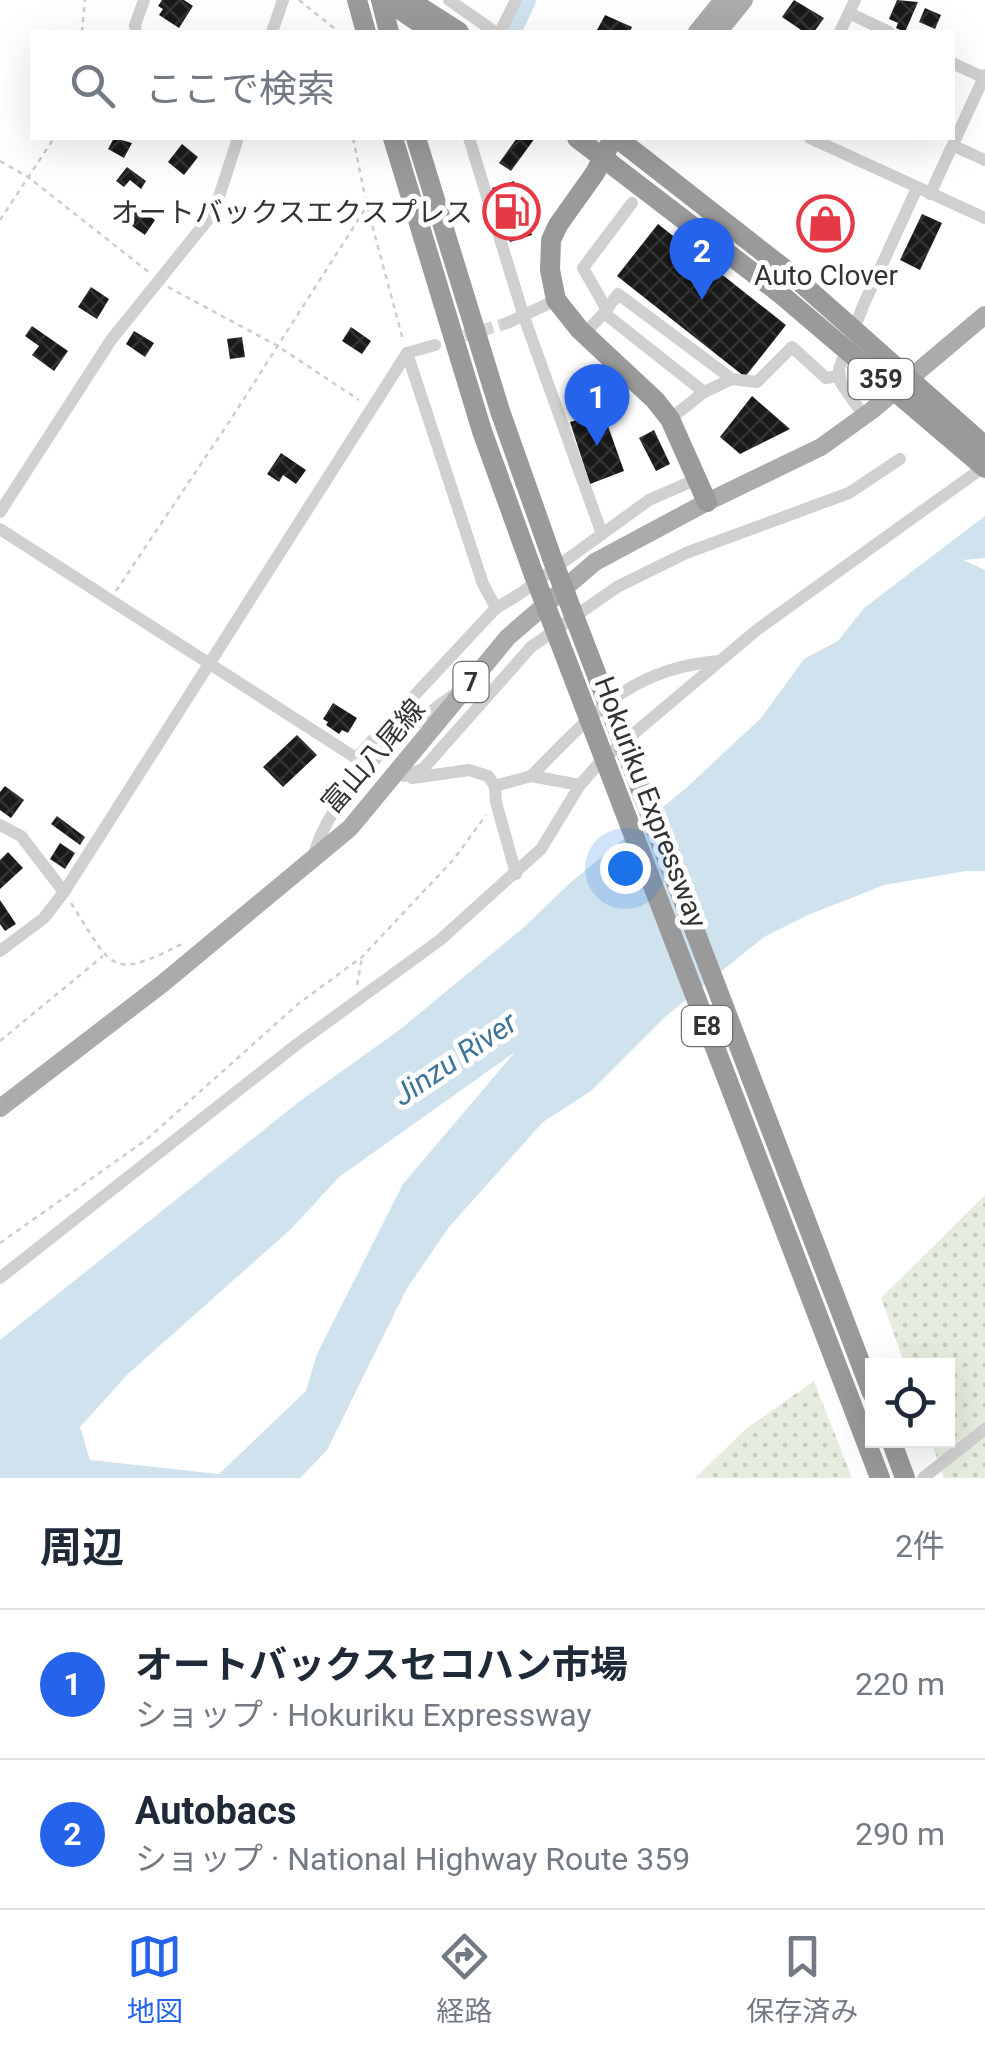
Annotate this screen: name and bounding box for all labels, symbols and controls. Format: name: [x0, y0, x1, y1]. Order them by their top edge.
search box: [30, 30, 955, 140]
icon: search: [65, 58, 120, 113]
text: ここで検索: [145, 67, 335, 111]
fuel station icon: オートバックスエクスプレス: [482, 182, 542, 242]
shop icon: Auto Clover: [796, 194, 856, 254]
place label: オートバックスエクスプレス: [111, 196, 473, 229]
pin: 2: [670, 218, 734, 300]
place label: Auto Clover: [754, 259, 898, 292]
road number: 359: [848, 359, 914, 399]
pin: 1: [564, 364, 630, 446]
road number: 7: [454, 662, 488, 702]
street label: Hokuriku Expressway: [587, 672, 714, 932]
street label: 富山八尾線: [315, 693, 432, 820]
your location: [600, 843, 651, 894]
water label: Jinzu River: [386, 1004, 524, 1113]
road number: E8: [682, 1006, 732, 1046]
map controls: [865, 1358, 955, 1448]
button: locate: [865, 1358, 955, 1448]
text: 周辺: [40, 1523, 124, 1572]
text: 2件: [895, 1527, 945, 1565]
text: オートバックスセコハン市場: [135, 1643, 628, 1687]
text: 1: [63, 1665, 82, 1703]
text: 220 m: [855, 1665, 945, 1703]
text: ショップ · Hokuriku Expressway: [135, 1696, 592, 1734]
text: Autobacs: [135, 1789, 296, 1833]
text: 2: [63, 1815, 82, 1853]
text: 290 m: [855, 1815, 945, 1853]
text: ショップ · National Highway Route 359: [135, 1840, 690, 1878]
tab: 地図: [127, 1929, 183, 2029]
tab: 経路: [436, 1929, 492, 2029]
tab: 保存済み: [746, 1929, 858, 2029]

